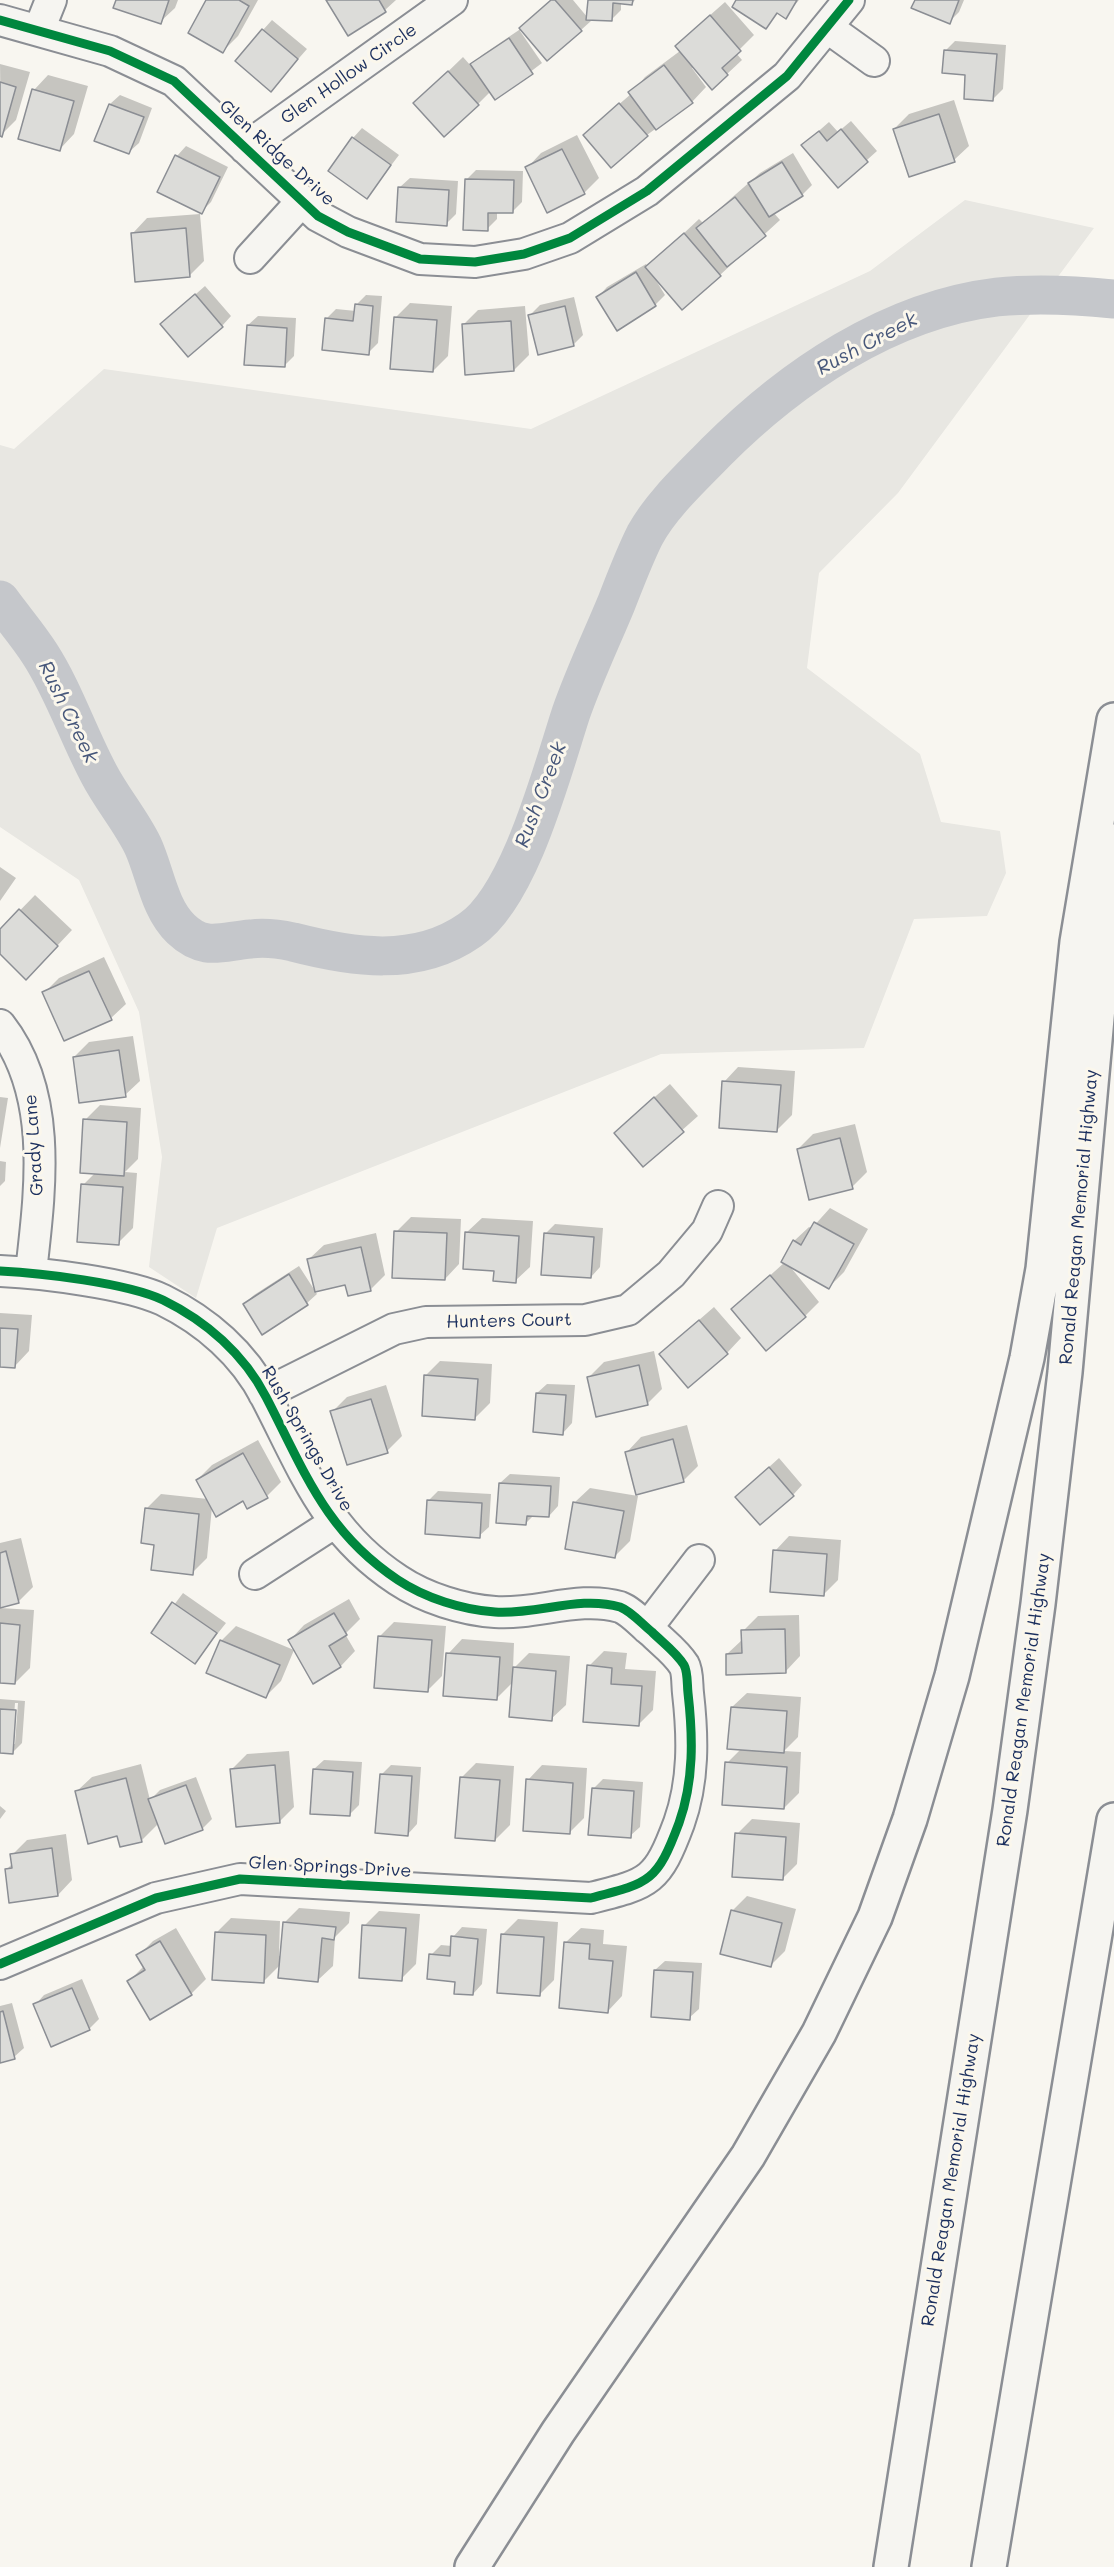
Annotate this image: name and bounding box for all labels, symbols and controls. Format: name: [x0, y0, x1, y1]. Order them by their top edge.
street label: Glen Hollow Circle: [277, 19, 421, 129]
street label: Glen Ridge Drive: [215, 95, 339, 211]
water label: Rush Creek: [812, 307, 922, 381]
water label: Rush Creek: [33, 657, 103, 767]
water label: Rush Creek: [510, 739, 572, 851]
street label: Ronald Reagan Memorial Highway: [1055, 1068, 1103, 1366]
street label: Grady Lane: [20, 1093, 48, 1197]
street label: Hunters Court: [446, 1309, 572, 1333]
street label: Rush Springs Drive: [257, 1362, 357, 1516]
street label: Ronald Reagan Memorial Highway: [993, 1552, 1055, 1848]
street label: Glen Springs Drive: [248, 1852, 412, 1882]
street label: Ronald Reagan Memorial Highway: [917, 2032, 985, 2328]

